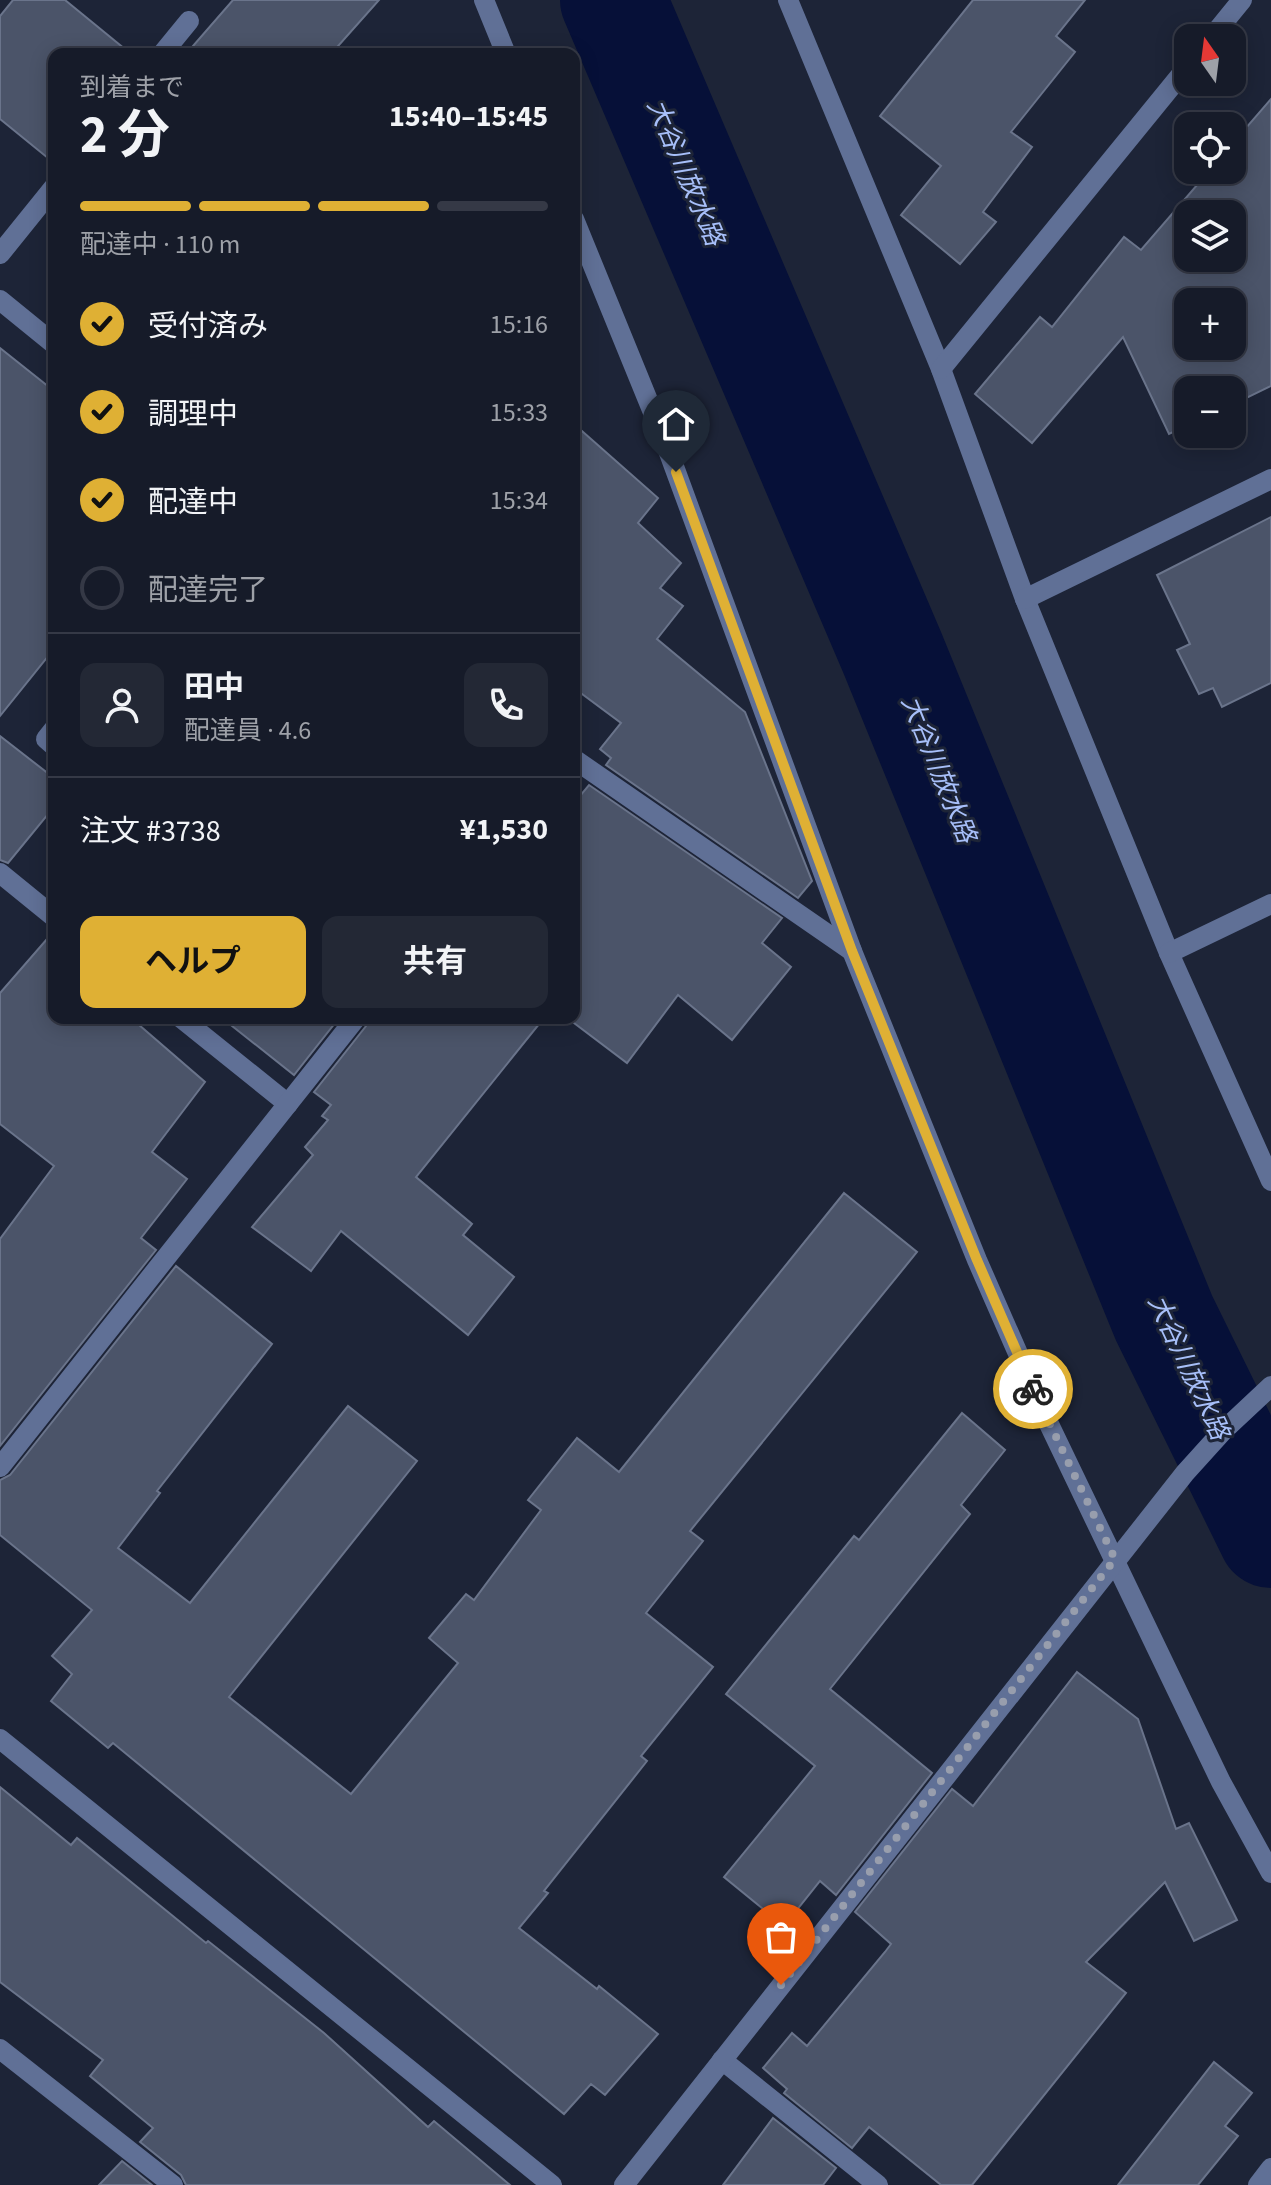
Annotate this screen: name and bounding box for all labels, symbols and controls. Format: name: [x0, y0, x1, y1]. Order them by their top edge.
north arrow: [1174, 24, 1246, 96]
map controls: [1174, 24, 1246, 448]
text: 到着まで: [80, 69, 184, 106]
water label: 大谷川放水路: [638, 93, 734, 253]
text: 15:40–15:45: [389, 95, 548, 138]
text: 2 分: [80, 99, 170, 173]
button: locate: [1174, 112, 1246, 184]
button: layers: [1174, 200, 1246, 272]
text: 配達中 · 110 m: [80, 226, 240, 263]
button: +: [1174, 288, 1246, 360]
icon: check: [80, 302, 124, 346]
text: 受付済み: [148, 305, 268, 348]
text: 15:16: [490, 306, 548, 343]
button: −: [1174, 376, 1246, 448]
icon: check: [80, 390, 124, 434]
pin: [642, 390, 710, 472]
text: 調理中: [148, 393, 238, 436]
text: 15:33: [490, 394, 548, 431]
icon: home: [654, 402, 698, 446]
icon: check: [80, 478, 124, 522]
text: 配達中: [148, 481, 238, 524]
text: 15:34: [490, 482, 548, 519]
text: 配達完了: [148, 569, 268, 612]
button: person: [80, 663, 164, 747]
button: phone: [464, 663, 548, 747]
text: 田中: [184, 666, 244, 709]
water label: 大谷川放水路: [892, 690, 986, 850]
text: 配達員 · 4.6: [184, 712, 311, 749]
text: ¥1,530: [460, 808, 548, 851]
text: 注文 #3738: [80, 810, 221, 853]
button: ヘルプ: [80, 916, 306, 1008]
button: 共有: [322, 916, 548, 1008]
water label: 大谷川放水路: [1139, 1289, 1239, 1448]
courier: [993, 1349, 1073, 1429]
icon: bike: [1011, 1367, 1055, 1411]
pin: [747, 1903, 815, 1985]
icon: bag: [759, 1915, 803, 1959]

